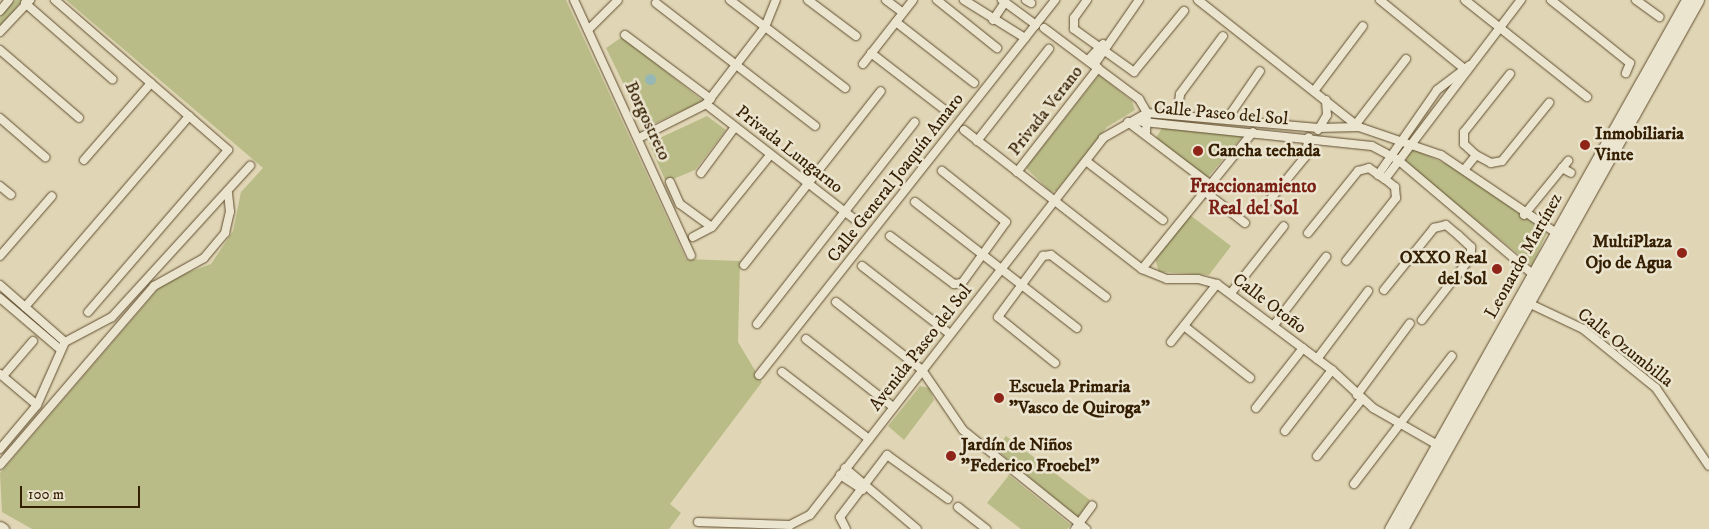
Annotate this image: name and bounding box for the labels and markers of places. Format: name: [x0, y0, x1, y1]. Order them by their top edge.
place label: Inmobiliaria Vinte: [1595, 124, 1684, 166]
marker: Inmobiliaria Vinte: [1579, 139, 1591, 151]
place label: Cancha techada: [1208, 140, 1320, 162]
marker: Cancha techada: [1192, 145, 1204, 157]
place label: MultiPlaza Ojo de Agua: [1585, 232, 1672, 274]
marker: MultiPlaza Ojo de Agua: [1676, 247, 1688, 259]
place label: OXXO Real del Sol: [1400, 248, 1487, 290]
marker: OXXO Real del Sol: [1491, 263, 1503, 275]
place label: Escuela Primaria "Vasco de Quiroga": [1009, 377, 1150, 419]
marker: Escuela Primaria "Vasco de Quiroga": [993, 392, 1005, 404]
place label: Jardín de Niños "Federico Froebel": [961, 435, 1099, 478]
marker: Jardín de Niños "Federico Froebel": [945, 450, 957, 462]

